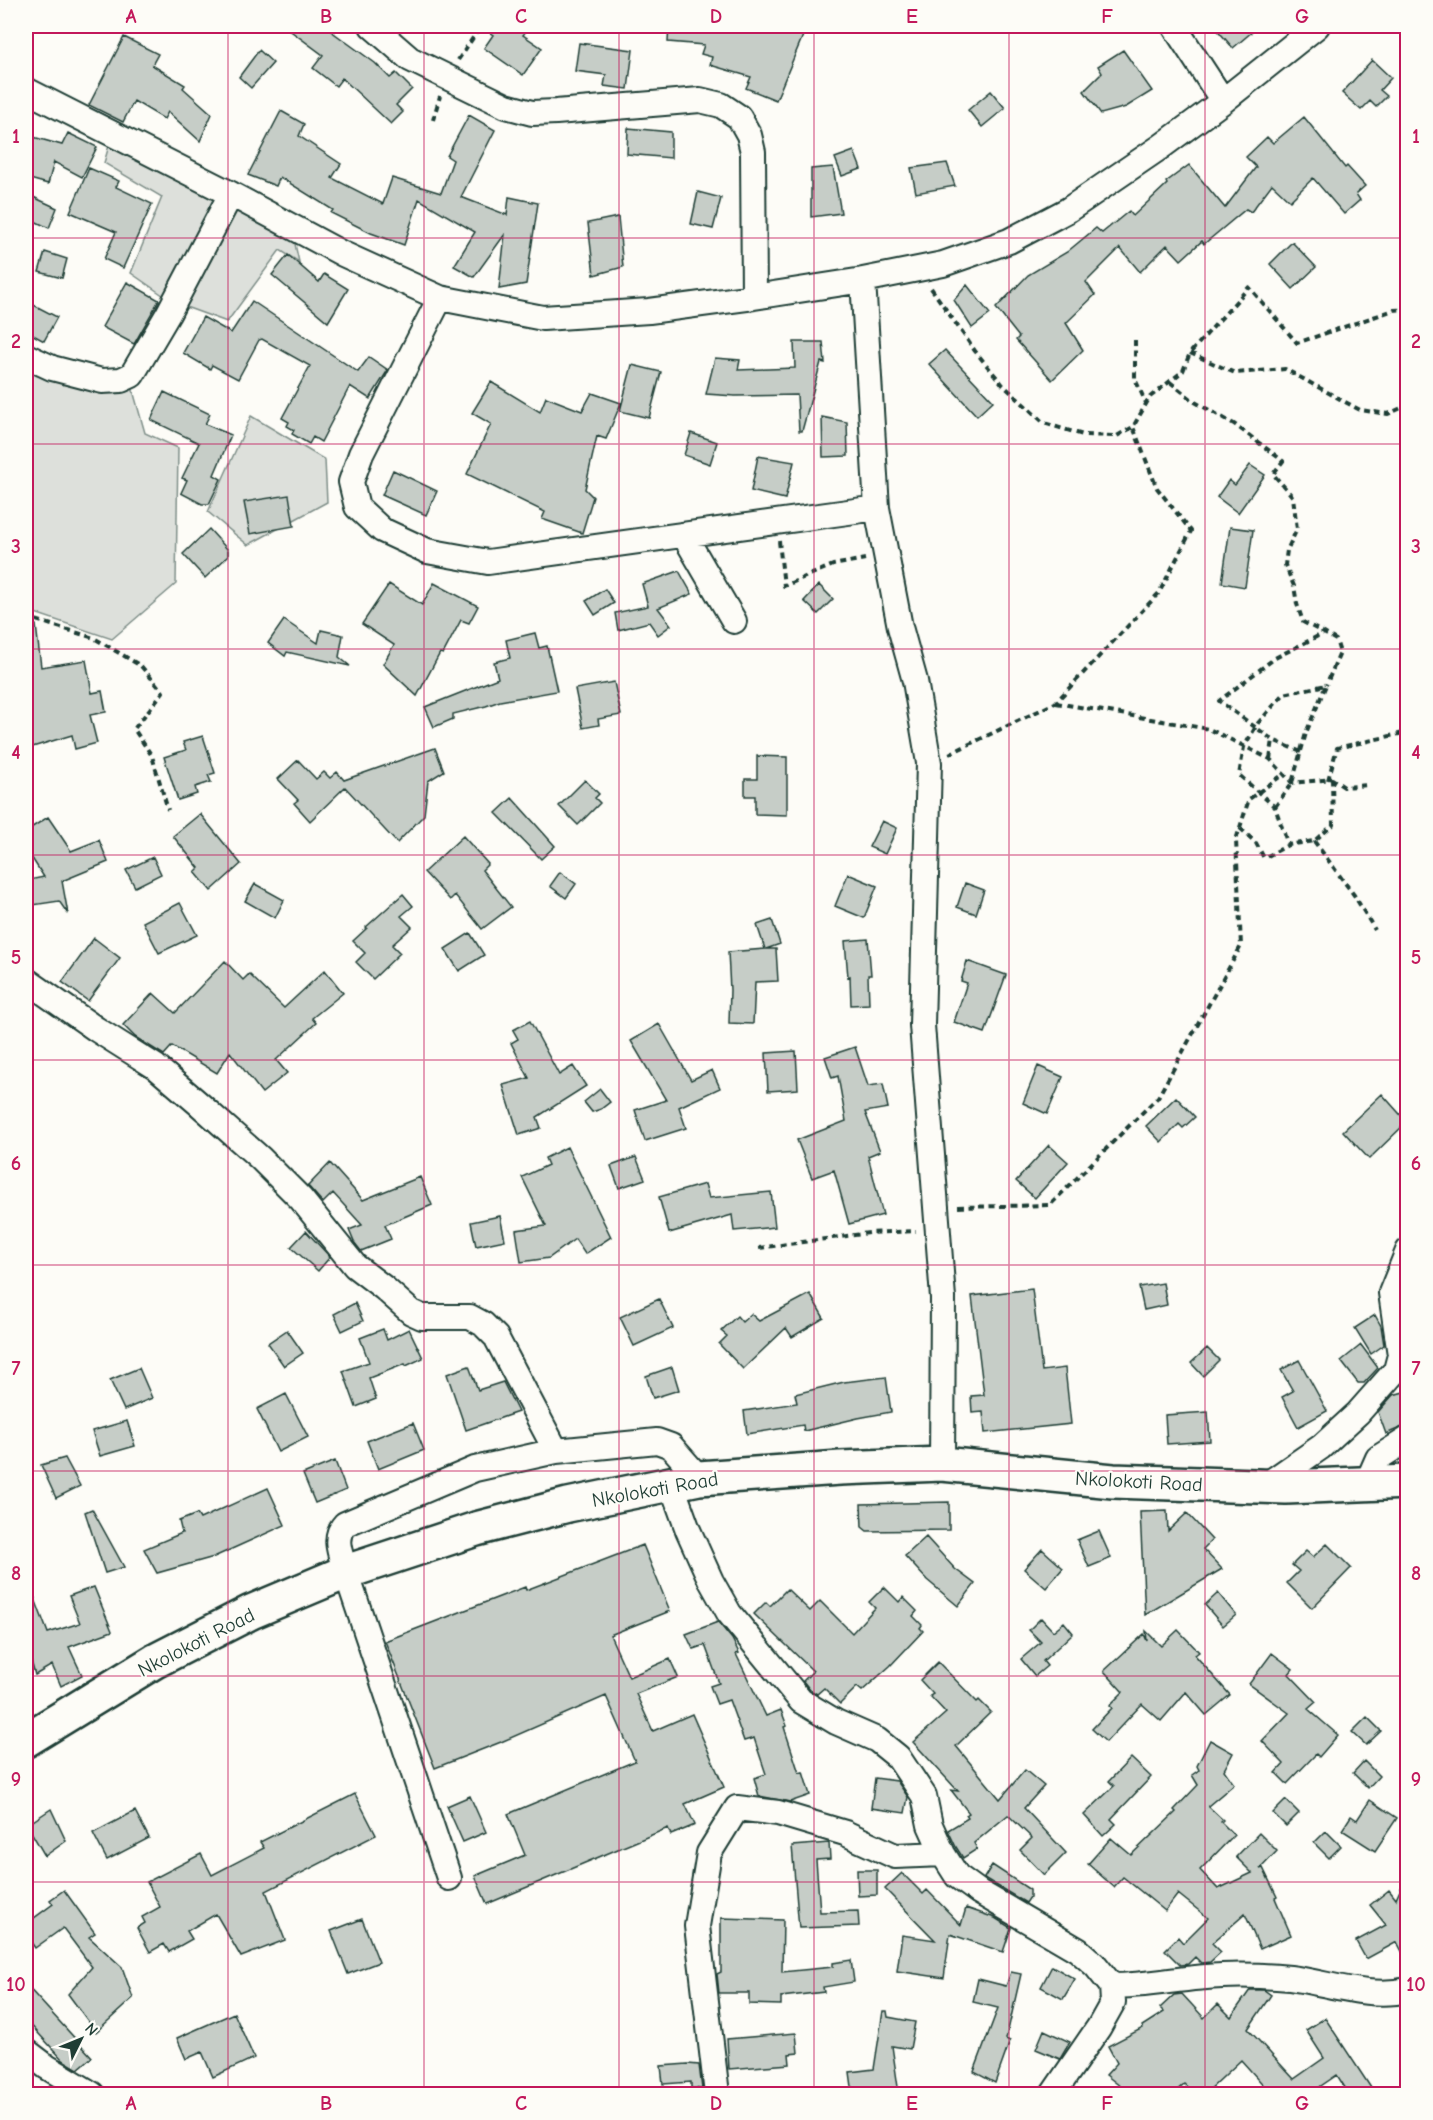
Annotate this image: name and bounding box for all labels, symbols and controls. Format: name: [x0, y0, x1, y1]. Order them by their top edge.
text: A: [125, 5, 137, 28]
text: B: [320, 5, 332, 28]
text: C: [515, 5, 527, 28]
text: D: [710, 5, 722, 28]
text: E: [906, 5, 918, 28]
text: F: [1101, 5, 1113, 28]
text: G: [1295, 5, 1309, 28]
text: 1: [12, 125, 20, 148]
text: 1: [1412, 125, 1420, 148]
text: 2: [11, 330, 21, 353]
text: 2: [1411, 330, 1421, 353]
text: 3: [11, 535, 21, 558]
text: 3: [1411, 535, 1421, 558]
text: 4: [11, 741, 21, 764]
text: 4: [1411, 741, 1421, 764]
text: 5: [11, 946, 21, 969]
text: 5: [1411, 946, 1421, 969]
text: 6: [11, 1152, 21, 1175]
text: 6: [1411, 1152, 1421, 1175]
text: 7: [12, 1357, 21, 1380]
text: 7: [1412, 1357, 1421, 1380]
street label: Nkolokoti Road: [590, 1467, 720, 1512]
street label: Nkolokoti Road: [1075, 1467, 1203, 1496]
text: 8: [11, 1562, 21, 1585]
text: 8: [1411, 1562, 1421, 1585]
street label: Nkolokoti Road: [134, 1603, 258, 1682]
text: 9: [11, 1768, 21, 1791]
text: 9: [1411, 1768, 1421, 1791]
text: 10: [6, 1973, 26, 1996]
text: 10: [1406, 1973, 1426, 1996]
north arrow: [51, 2009, 111, 2069]
text: N: [81, 2019, 101, 2039]
text: A: [125, 2092, 137, 2115]
text: B: [320, 2092, 332, 2115]
text: C: [515, 2092, 527, 2115]
text: D: [710, 2092, 722, 2115]
text: E: [906, 2092, 918, 2115]
text: F: [1101, 2092, 1113, 2115]
text: G: [1295, 2092, 1309, 2115]

